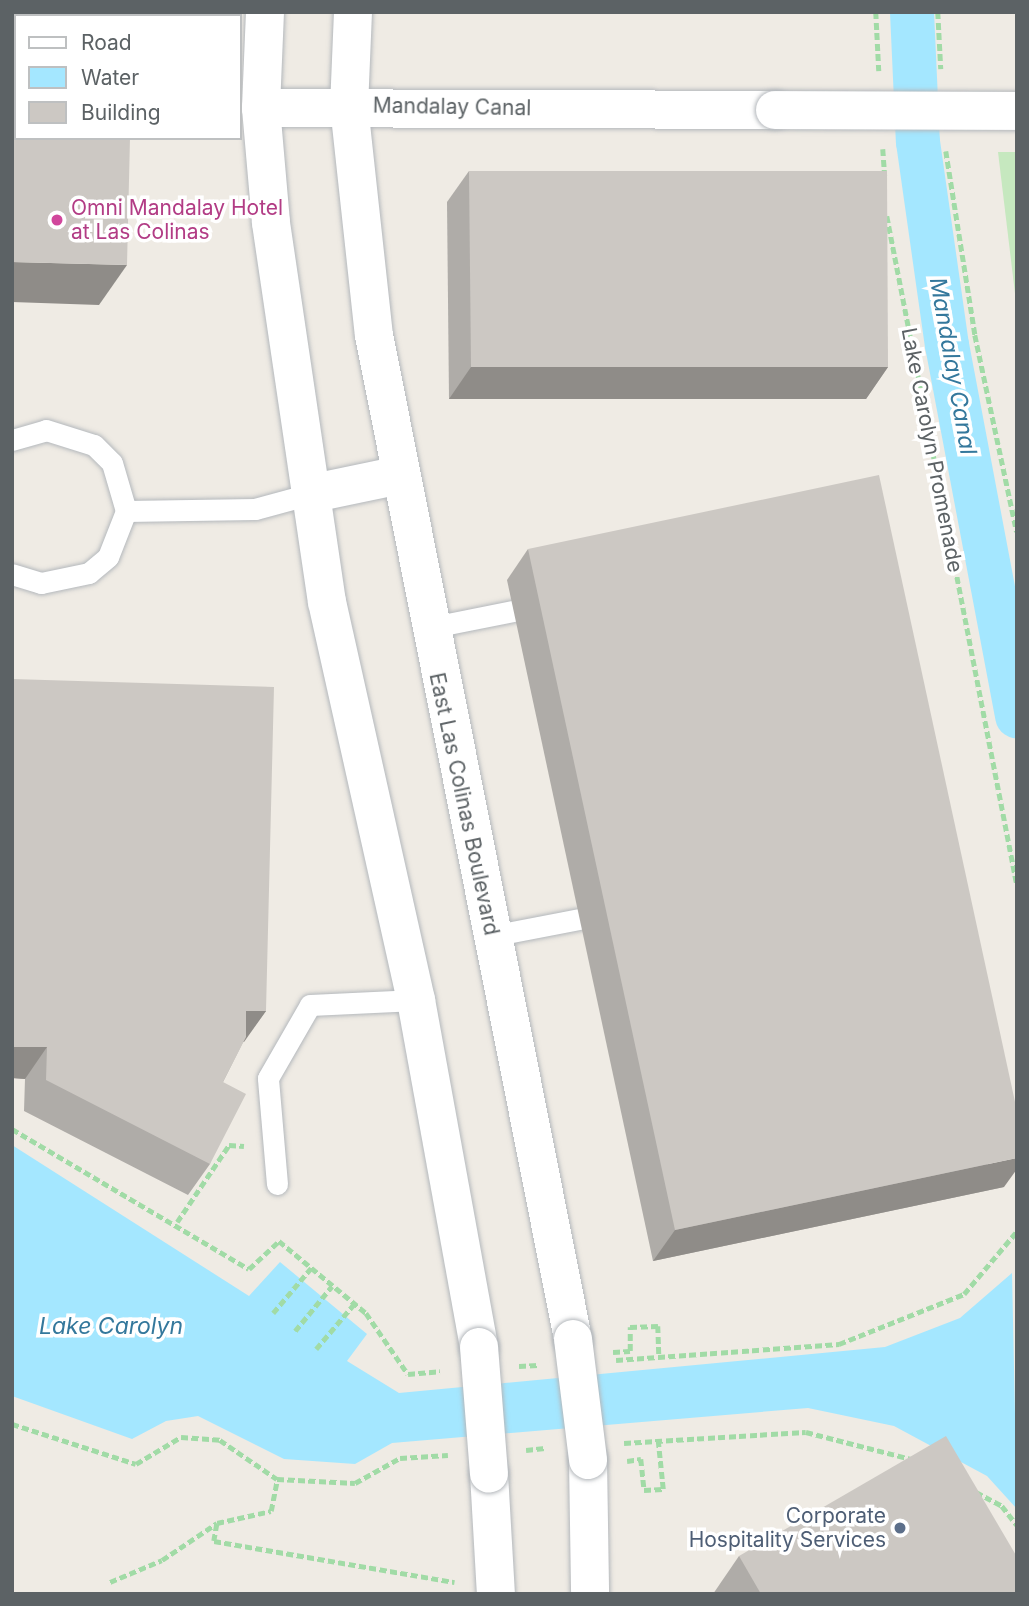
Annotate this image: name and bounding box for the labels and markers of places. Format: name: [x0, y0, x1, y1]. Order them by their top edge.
place label: Omni Mandalay Hotel at Las Colinas: [71, 195, 283, 245]
marker: Omni Mandalay Hotel at Las Colinas: [49, 212, 65, 228]
place label: Corporate Hospitality Services: [689, 1503, 886, 1553]
marker: Corporate Hospitality Services: [892, 1520, 908, 1536]

